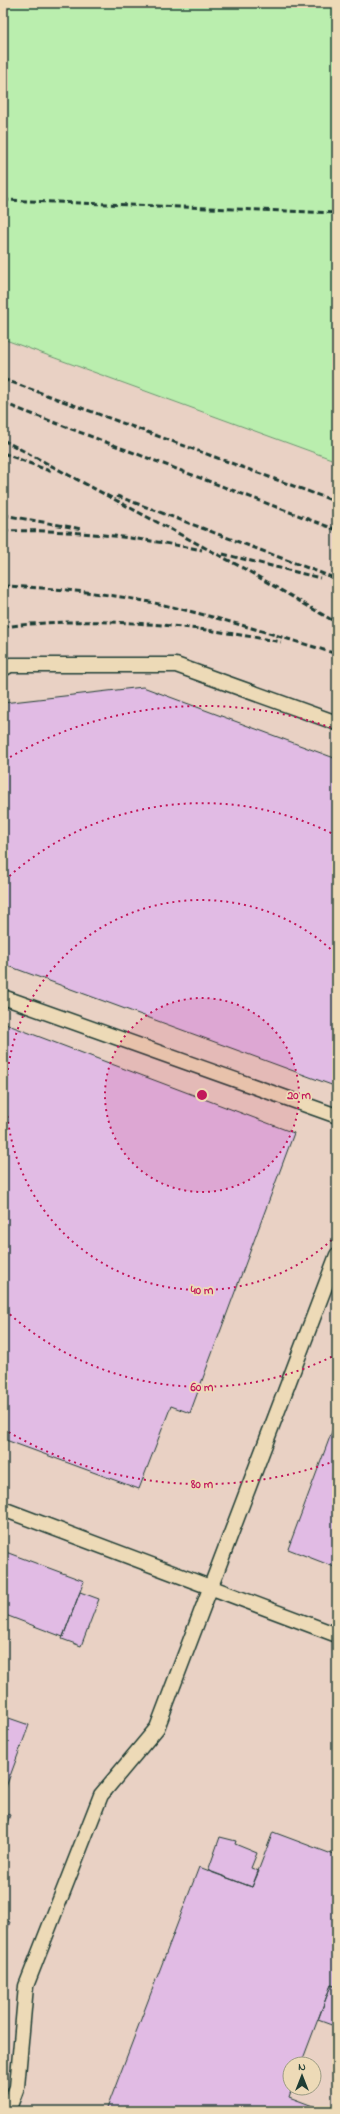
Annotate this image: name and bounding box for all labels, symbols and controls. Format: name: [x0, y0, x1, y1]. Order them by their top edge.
text: 20 m: [286, 1087, 311, 1105]
centre of rings: [195, 1088, 209, 1102]
text: 40 m: [190, 1282, 214, 1300]
text: 60 m: [190, 1379, 214, 1397]
text: 80 m: [190, 1476, 214, 1494]
north arrow: [282, 2056, 322, 2096]
text: N: [298, 2059, 306, 2075]

